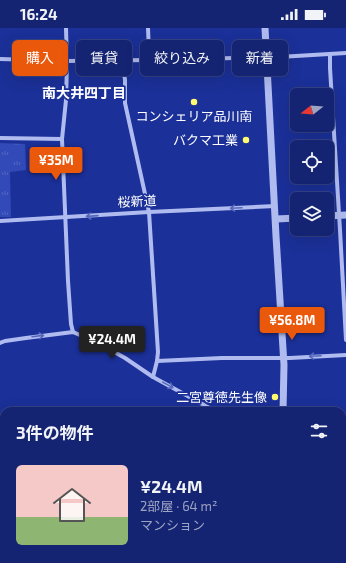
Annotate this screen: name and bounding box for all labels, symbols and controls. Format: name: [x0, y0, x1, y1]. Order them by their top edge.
text: 16:24: [20, 5, 57, 23]
chip: 購入: [12, 40, 68, 76]
chip: 賃貸: [76, 40, 132, 76]
chip: 絞り込み: [140, 40, 224, 76]
chip: 新着: [232, 40, 288, 76]
district label: 南大井四丁目: [42, 84, 126, 101]
north arrow: [290, 88, 334, 132]
map controls: [290, 88, 334, 236]
marker: コンシェリア品川南: [189, 97, 199, 107]
place label: コンシェリア品川南: [135, 108, 253, 124]
place label: バクマ工業: [173, 132, 238, 148]
marker: バクマ工業: [241, 135, 251, 145]
button: locate: [290, 140, 334, 184]
pin: ¥35M: [32, 147, 80, 181]
text: ¥35M: [38, 152, 74, 168]
street label: 桜新道: [117, 192, 157, 210]
button: layers: [290, 192, 334, 236]
one-way arrow: [230, 205, 243, 212]
one-way arrow: [86, 213, 99, 220]
pin: ¥56.8M: [259, 307, 325, 341]
text: ¥56.8M: [269, 312, 315, 328]
pin: ¥24.4M: [79, 326, 145, 360]
text: ¥24.4M: [88, 331, 136, 347]
one-way arrow: [31, 332, 44, 340]
one-way arrow: [309, 353, 322, 360]
one-way arrow: [162, 382, 174, 389]
place label: 二宮尊徳先生像: [176, 389, 267, 405]
marker: 二宮尊徳先生像: [270, 392, 280, 402]
icon: filters: [308, 420, 330, 442]
text: 3件の物件: [16, 422, 94, 442]
text: ¥24.4M: [140, 476, 202, 496]
icon: home: [48, 481, 96, 529]
text: 2部屋 · 64 m²: [140, 498, 217, 514]
text: マンション: [140, 517, 205, 533]

